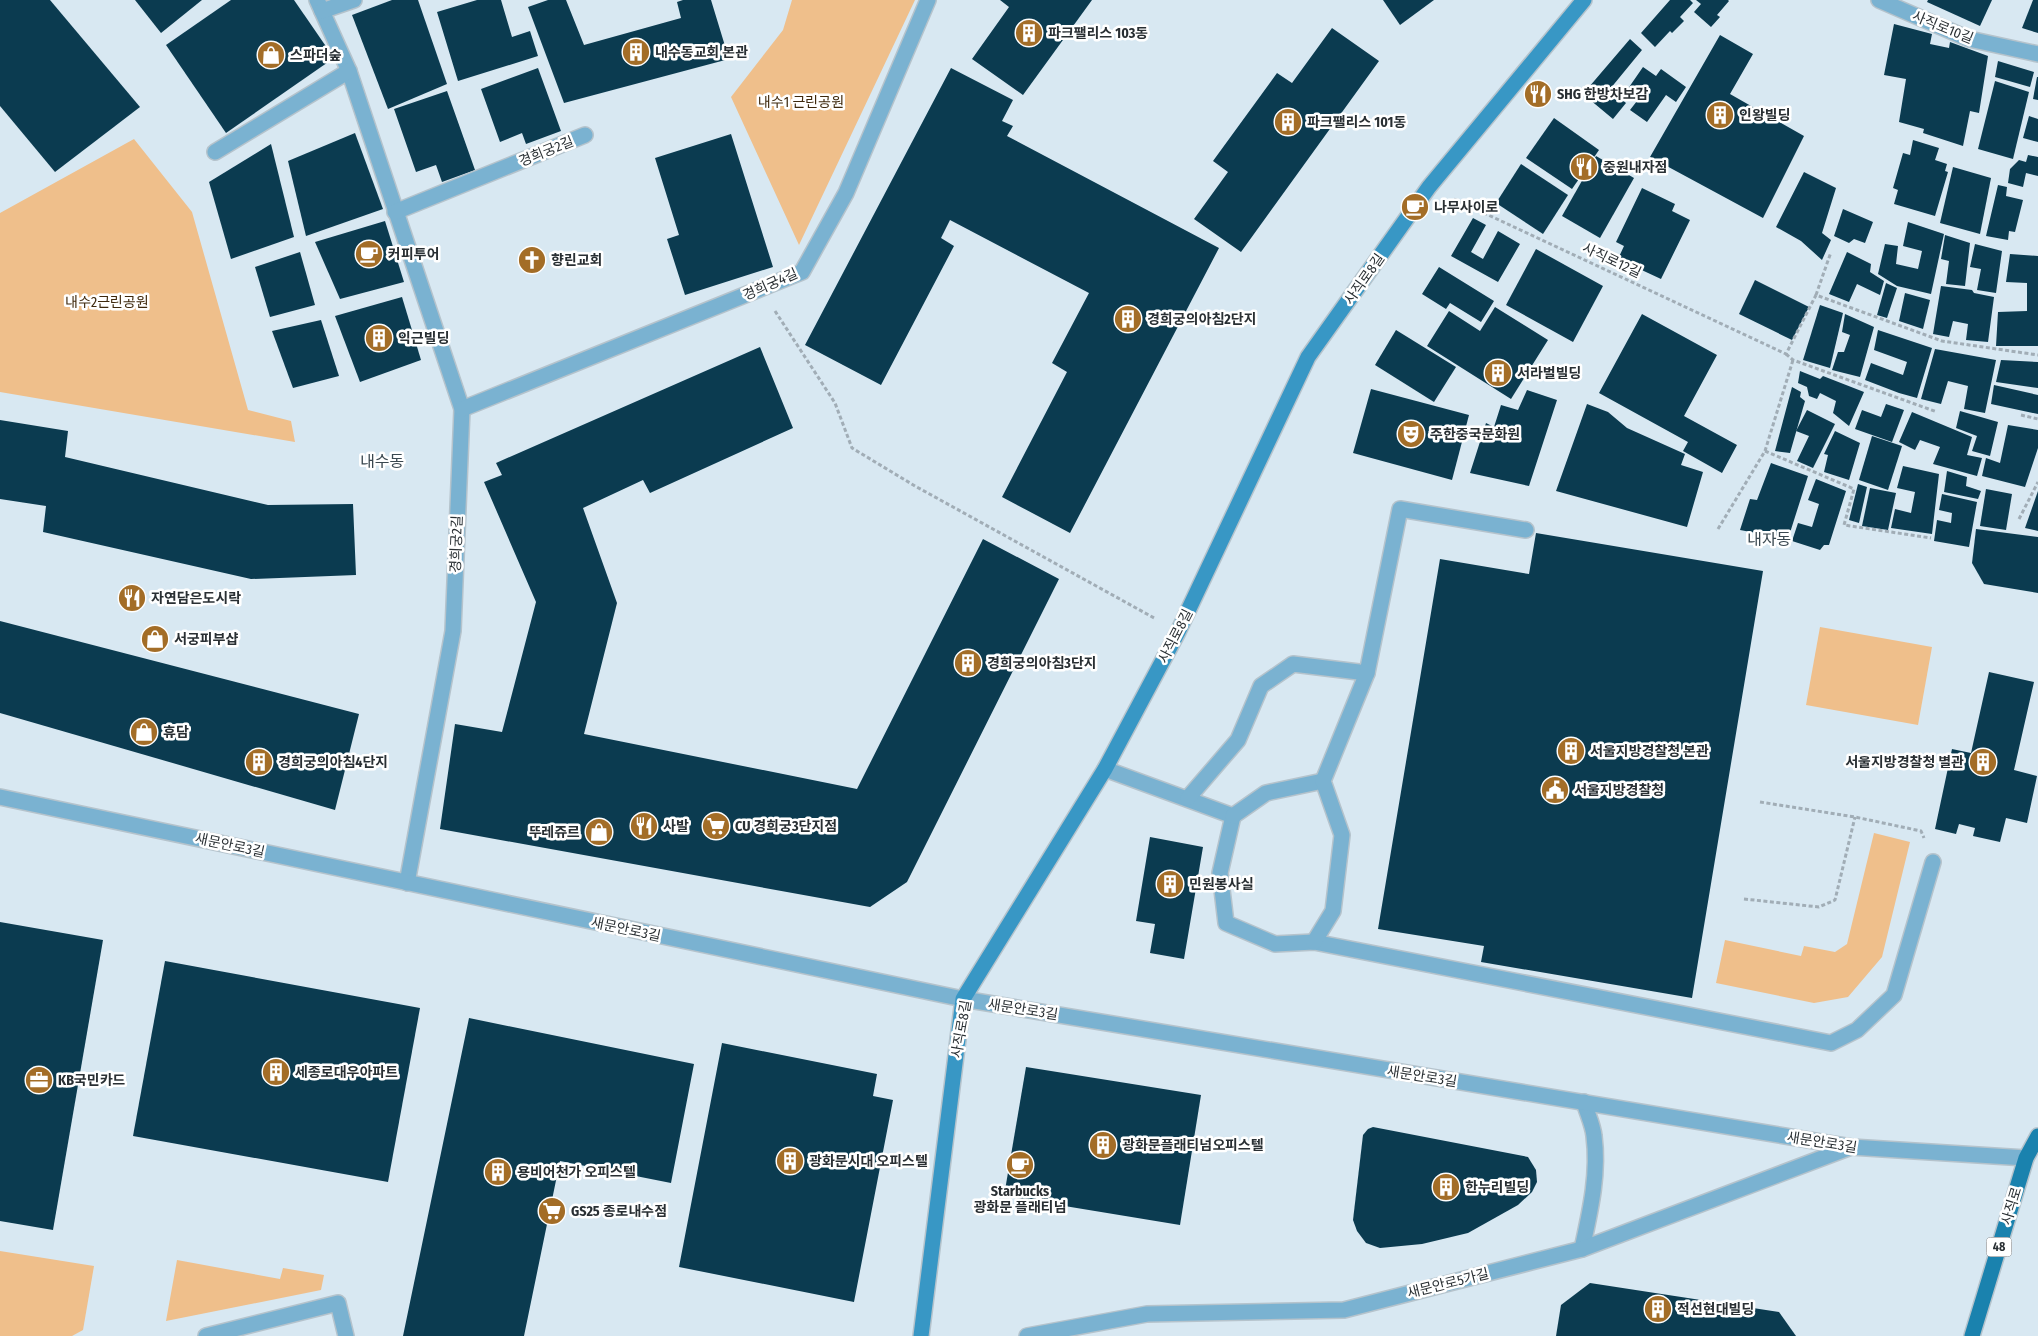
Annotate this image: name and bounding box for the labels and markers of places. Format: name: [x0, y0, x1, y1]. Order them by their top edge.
building icon: 파크팰리스 103동: [1014, 18, 1044, 48]
place label: 파크팰리스 103동: [1048, 25, 1148, 42]
building icon: 내수동교회 본관: [621, 37, 651, 67]
shop icon: 스파더숲: [256, 40, 286, 70]
place label: 내수동교회 본관: [655, 44, 748, 61]
place label: 스파더숲: [290, 47, 342, 64]
restaurant icon: SHG 한방차보감: [1523, 79, 1553, 109]
place label: SHG 한방차보감: [1557, 86, 1648, 103]
building icon: 인왕빌딩: [1705, 100, 1735, 130]
building icon: 파크팰리스 101동: [1273, 107, 1303, 137]
place label: 인왕빌딩: [1739, 107, 1791, 124]
place label: 파크팰리스 101동: [1307, 114, 1406, 131]
restaurant icon: 중원내자점: [1569, 152, 1599, 182]
place label: 중원내자점: [1603, 159, 1667, 176]
cafe icon: 나무사이로: [1400, 192, 1430, 222]
place label: 나무사이로: [1434, 199, 1499, 216]
cafe icon: 커피투어: [354, 239, 384, 269]
church icon: 향린교회: [517, 245, 547, 275]
place label: 커피투어: [388, 246, 440, 263]
place label: 향린교회: [551, 252, 603, 269]
building icon: 경희궁의아침2단지: [1113, 304, 1143, 334]
place label: 경희궁의아침2단지: [1147, 311, 1257, 328]
building icon: 익근빌딩: [364, 323, 394, 353]
place label: 익근빌딩: [398, 330, 450, 347]
building icon: 서라벌빌딩: [1483, 358, 1513, 388]
place label: 서라벌빌딩: [1517, 365, 1581, 382]
theatre icon: 주한중국문화원: [1396, 419, 1426, 449]
place label: 주한중국문화원: [1430, 426, 1520, 443]
restaurant icon: 자연담은도시락: [117, 583, 147, 613]
place label: 자연담은도시락: [151, 590, 241, 607]
shop icon: 서궁피부샵: [140, 624, 170, 654]
place label: 서궁피부샵: [174, 631, 239, 648]
building icon: 경희궁의아침3단지: [953, 648, 983, 678]
place label: 경희궁의아침3단지: [987, 655, 1097, 672]
shop icon: 휴담: [129, 717, 159, 747]
place label: 휴담: [163, 724, 189, 741]
building icon: 서울지방경찰청 본관: [1556, 736, 1586, 766]
place label: 서울지방경찰청 본관: [1590, 743, 1709, 760]
building icon: 경희궁의아침4단지: [244, 747, 274, 777]
building icon: 서울지방경찰청 별관: [1968, 747, 1998, 777]
place label: 경희궁의아침4단지: [278, 754, 388, 771]
place label: 서울지방경찰청 별관: [1845, 754, 1964, 771]
public building icon: 서울지방경찰청: [1540, 775, 1570, 805]
place label: 서울지방경찰청: [1574, 782, 1664, 799]
restaurant icon: 사발: [629, 811, 659, 841]
supermarket icon: CU 경희궁3단지점: [701, 811, 731, 841]
shop icon: 뚜레쥬르: [584, 817, 614, 847]
place label: 사발: [663, 818, 689, 835]
place label: CU 경희궁3단지점: [735, 818, 837, 835]
place label: 뚜레쥬르: [528, 824, 580, 841]
building icon: 민원봉사실: [1155, 869, 1185, 899]
place label: 민원봉사실: [1189, 876, 1253, 893]
building icon: 세종로대우아파트: [261, 1057, 291, 1087]
place label: 세종로대우아파트: [295, 1064, 398, 1081]
office icon: KB국민카드: [24, 1065, 54, 1095]
place label: KB국민카드: [58, 1072, 126, 1089]
building icon: 광화문플래티넘오피스텔: [1088, 1130, 1118, 1160]
place label: 광화문플래티넘오피스텔: [1122, 1137, 1264, 1154]
building icon: 광화문시대 오피스텔: [775, 1146, 805, 1176]
cafe icon: Starbucks 광화문 플래티넘: [1005, 1150, 1035, 1180]
place label: 광화문시대 오피스텔: [809, 1153, 928, 1170]
building icon: 용비어천가 오피스텔: [483, 1157, 513, 1187]
place label: 용비어천가 오피스텔: [517, 1164, 636, 1181]
building icon: 한누리빌딩: [1431, 1172, 1461, 1202]
place label: 한누리빌딩: [1465, 1179, 1529, 1196]
place label: Starbucks 광화문 플래티넘: [973, 1183, 1067, 1216]
supermarket icon: GS25 종로내수점: [537, 1196, 567, 1226]
place label: GS25 종로내수점: [571, 1203, 667, 1220]
building icon: 적선현대빌딩: [1643, 1294, 1673, 1324]
place label: 적선현대빌딩: [1677, 1301, 1754, 1318]

